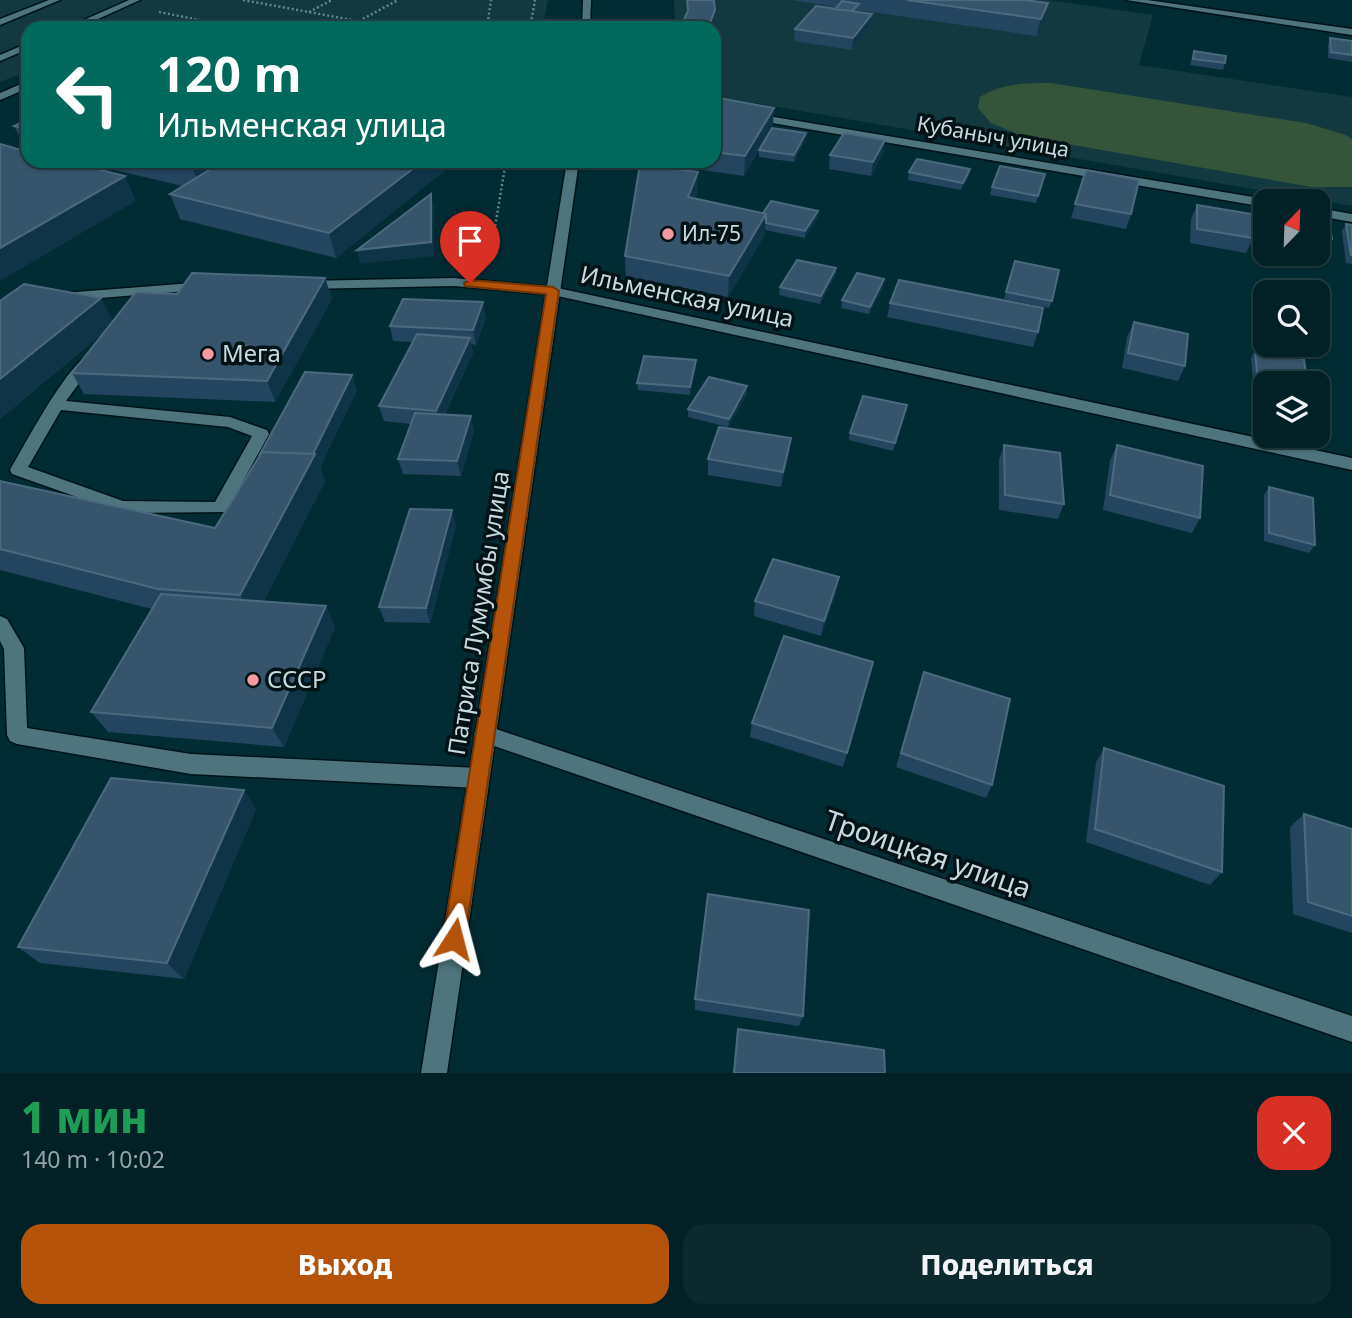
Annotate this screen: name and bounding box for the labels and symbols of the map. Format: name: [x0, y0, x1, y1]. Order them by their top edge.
street label: Кубаныч улица: [915, 109, 1071, 163]
north arrow: [1253, 189, 1330, 266]
pin: [440, 211, 500, 283]
place label: Ил-75: [682, 219, 741, 247]
marker: Ил-75: [660, 226, 676, 242]
street label: Ильменская улица: [578, 257, 797, 334]
place label: Мега: [222, 336, 281, 369]
marker: Мега: [200, 346, 216, 362]
street label: Патриса Лумумбы улица: [439, 468, 516, 757]
place label: СССР: [267, 662, 327, 695]
marker: СССР: [245, 672, 261, 688]
street label: Троицкая улица: [820, 800, 1036, 906]
position arrow: [417, 902, 491, 976]

